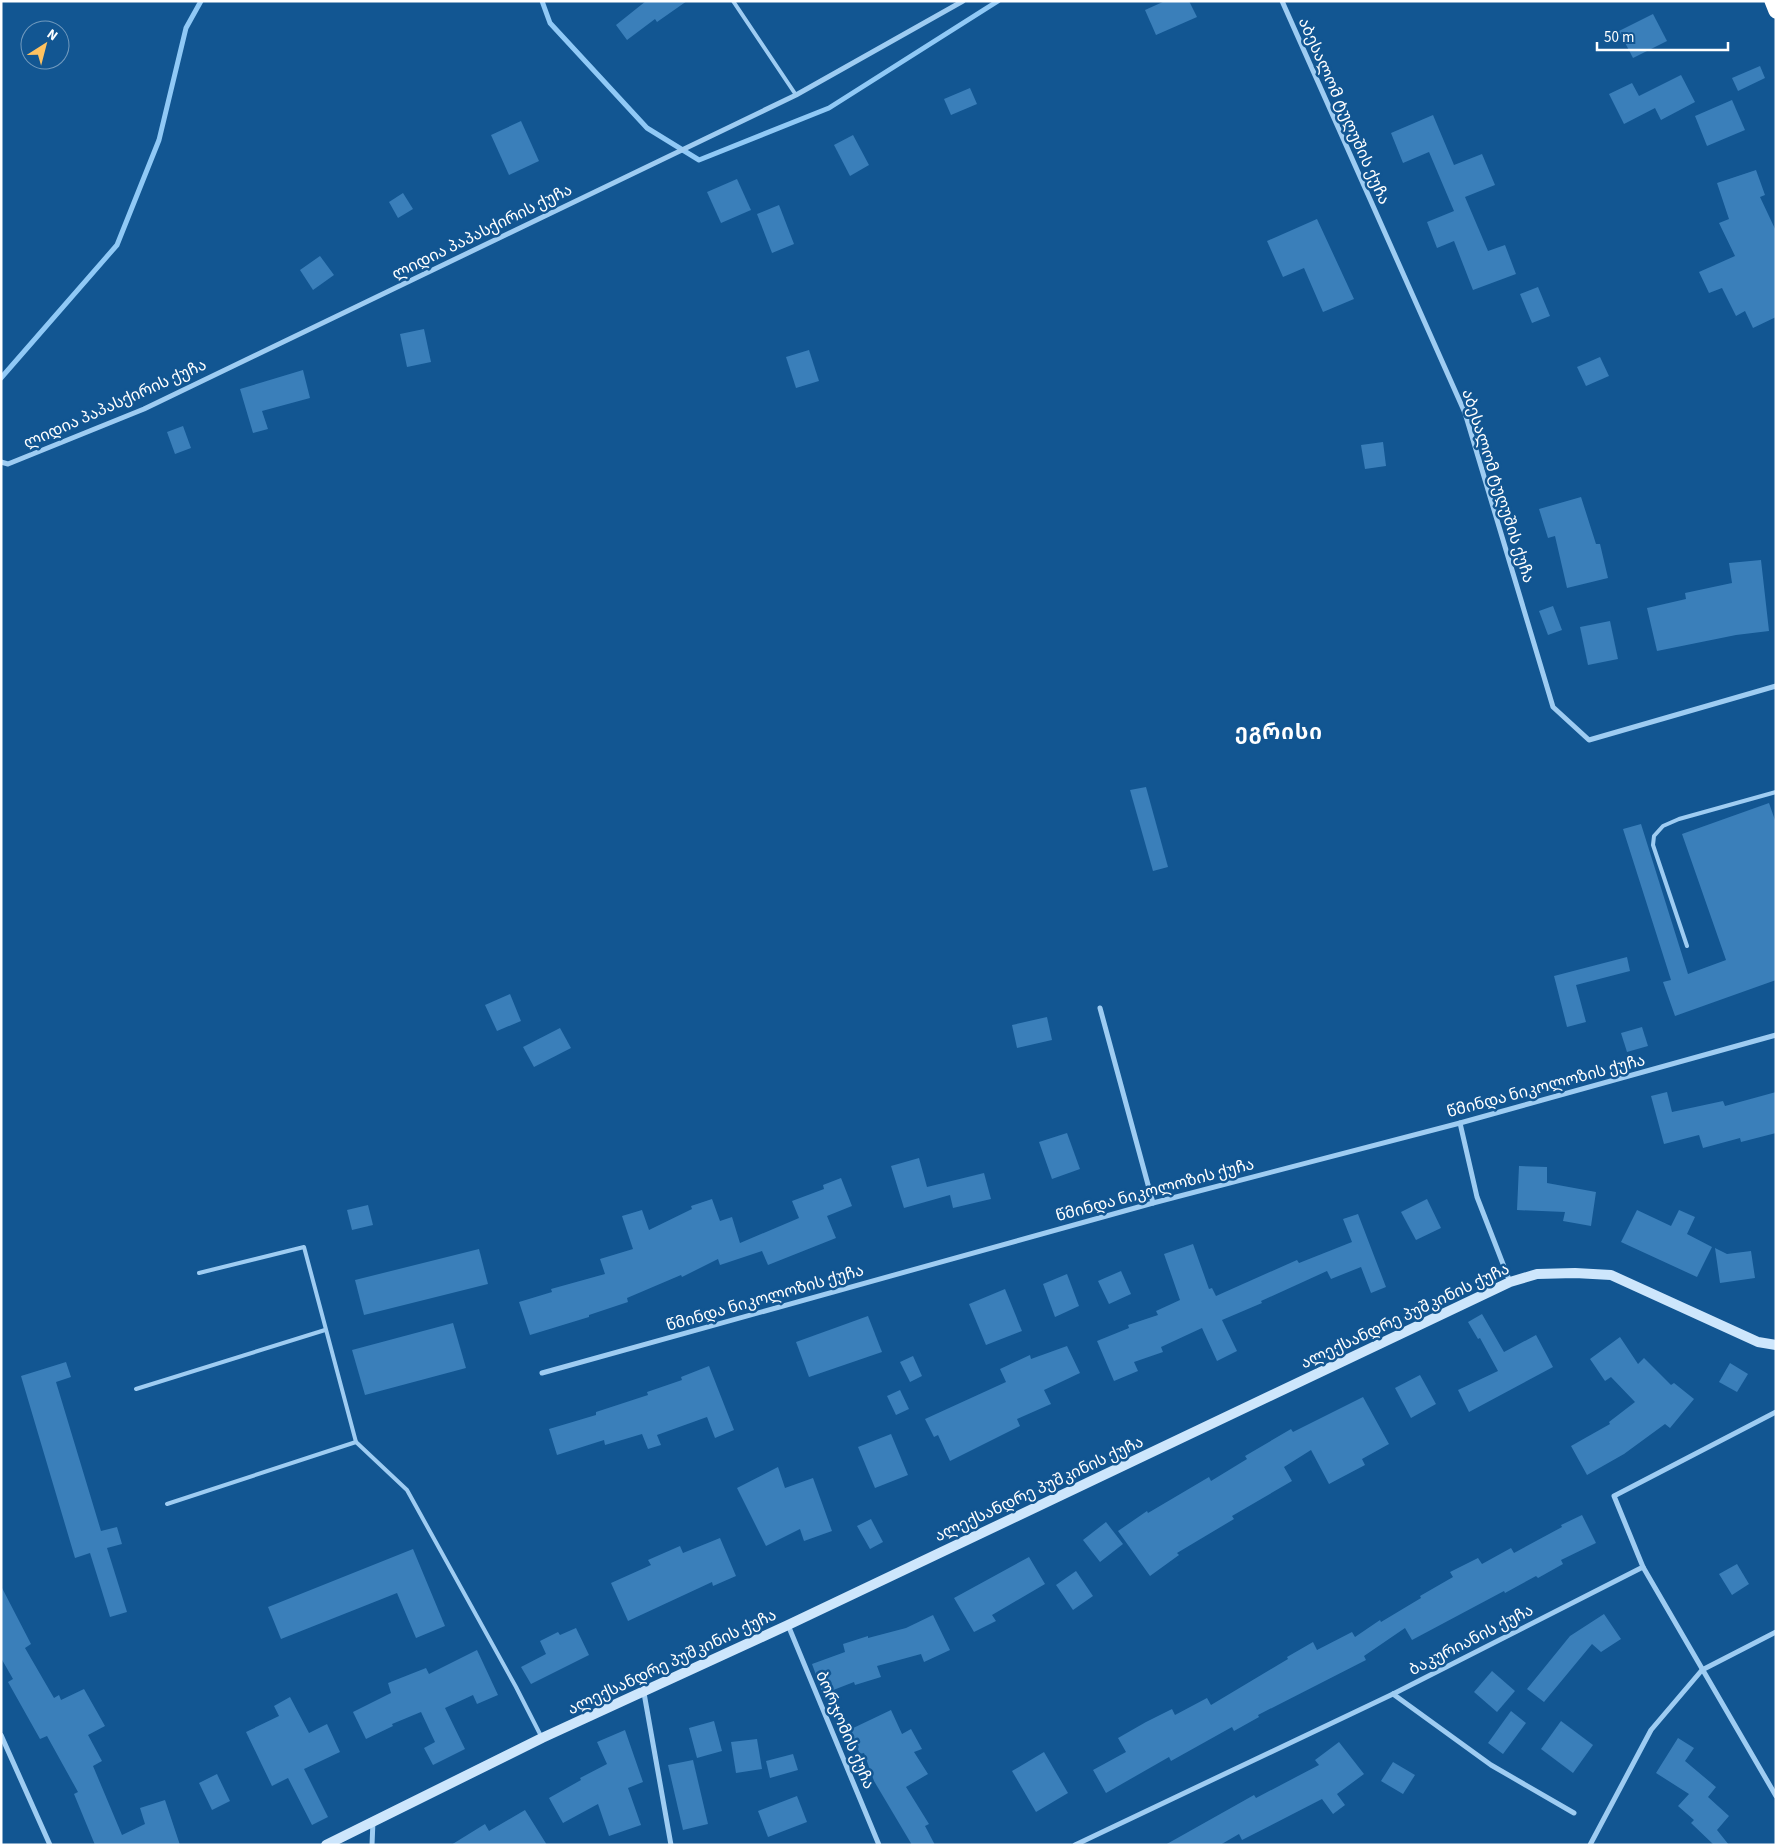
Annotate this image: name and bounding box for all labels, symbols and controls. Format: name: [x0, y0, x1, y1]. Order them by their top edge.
street label: აბესალომ ტუღუშის ქუჩა: [1293, 14, 1395, 208]
north arrow: [20, 20, 70, 70]
scale bar: [1597, 20, 1728, 52]
text: N: [42, 24, 62, 46]
text: 50 m: [1604, 27, 1634, 48]
street label: ლიდია პაპასქირის ქუჩა: [388, 179, 576, 285]
street label: ლიდია პაპასქირის ქუჩა: [20, 354, 210, 454]
street label: აბესალომ ტუღუშის ქუჩა: [1456, 386, 1540, 586]
district label: ეგრისი: [1235, 717, 1323, 747]
street label: წმინდა ნიკოლოზის ქუჩა: [1444, 1049, 1648, 1123]
street label: წმინდა ნიკოლოზის ქუჩა: [1053, 1153, 1257, 1227]
street label: ალექსანდრე პუშკინის ქუჩა: [1297, 1258, 1513, 1374]
street label: წმინდა ნიკოლოზის ქუჩა: [664, 1259, 866, 1337]
street label: ალექსანდრე პუშკინის ქუჩა: [931, 1431, 1147, 1547]
street label: ბაკურიანის ქუჩა: [1405, 1599, 1537, 1681]
street label: ალექსანდრე პუშკინის ქუჩა: [564, 1604, 780, 1720]
street label: ბორჯომის ქუჩა: [810, 1668, 880, 1792]

